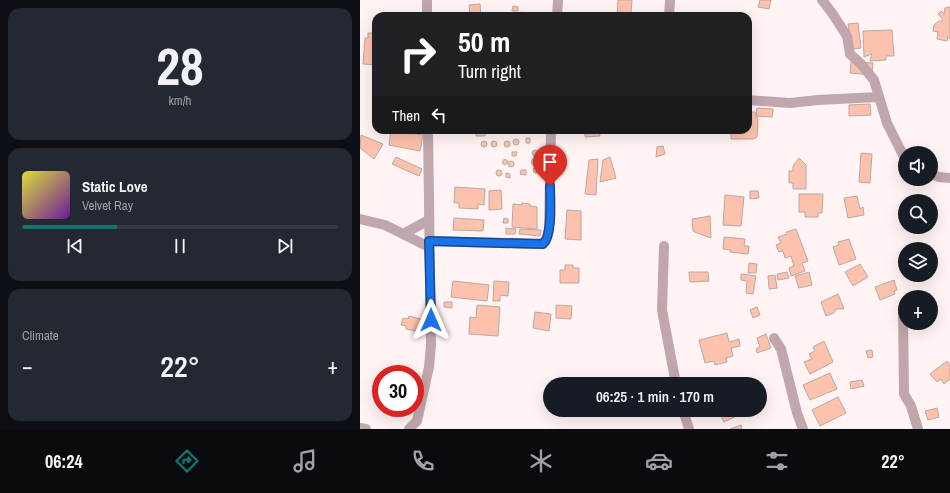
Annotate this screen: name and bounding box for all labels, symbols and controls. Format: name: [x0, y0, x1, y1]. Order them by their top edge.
text: 50 m: [458, 23, 510, 61]
icon: right: [392, 28, 444, 80]
text: 28: [156, 31, 204, 101]
text: Turn right: [458, 59, 521, 84]
text: km/h: [168, 92, 192, 109]
icon: left: [428, 104, 450, 126]
text: Then: [392, 105, 420, 126]
pin: [533, 145, 567, 186]
map controls: [898, 146, 938, 330]
button: sound: [898, 146, 938, 186]
icon: arrive: [539, 151, 561, 173]
text: Static Love: [82, 176, 148, 197]
button: search: [898, 194, 938, 234]
text: Velvet Ray: [82, 197, 133, 214]
icon: previous: [64, 235, 86, 257]
icon: pause: [169, 235, 191, 257]
icon: next: [274, 235, 296, 257]
button: layers: [898, 242, 938, 282]
button: +: [898, 290, 938, 330]
position arrow: [410, 299, 452, 341]
text: Climate: [22, 327, 59, 344]
text: 22°: [160, 346, 200, 386]
text: −: [22, 351, 33, 381]
text: +: [327, 351, 338, 381]
speed limit sign: 30: [372, 365, 424, 417]
text: 06:25 · 1 min · 170 m: [596, 386, 714, 407]
icon: directions: [173, 447, 201, 475]
icon: music: [291, 447, 319, 475]
icon: phone: [409, 447, 437, 475]
icon: climate: [527, 447, 555, 475]
icon: car: [645, 447, 673, 475]
icon: filters: [763, 447, 791, 475]
text: 06:24: [45, 449, 83, 474]
text: 22°: [881, 449, 905, 474]

